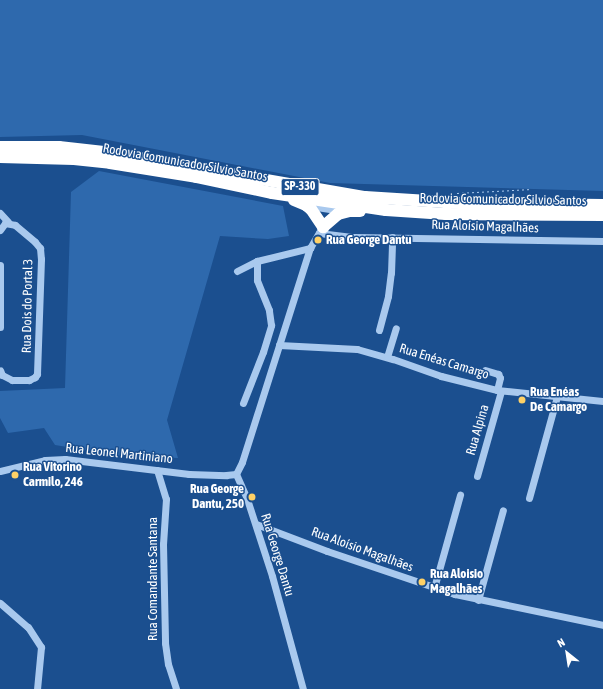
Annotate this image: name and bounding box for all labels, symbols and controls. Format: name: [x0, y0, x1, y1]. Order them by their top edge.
street label: Rodovia Comunicador Silvio Santos: [102, 141, 268, 185]
road number: SP-330: [280, 177, 320, 197]
street label: Rodovia Comunicador Silvio Santos: [420, 191, 586, 209]
street label: Rua Aloísio Magalhães: [431, 217, 539, 237]
place label: Rua George Dantu: [326, 232, 412, 248]
marker: Rua George Dantu: [313, 235, 323, 245]
street label: Rua Dois do Portal 3: [19, 259, 37, 353]
street label: Rua Enéas Camargo: [397, 341, 491, 383]
place label: Rua Enéas De Camargo: [530, 385, 587, 416]
marker: Rua Enéas De Camargo: [517, 395, 527, 405]
street label: Rua Alpina: [463, 403, 493, 457]
street label: Rua Leonel Martiniano: [64, 441, 174, 467]
place label: Rua Vitorino Carmilo, 246: [23, 460, 83, 491]
marker: Rua Vitorino Carmilo, 246: [10, 470, 20, 480]
place label: Rua George Dantu, 250: [190, 482, 244, 513]
marker: Rua George Dantu, 250: [247, 492, 257, 502]
street label: Rua George Dantu: [257, 512, 297, 598]
street label: Rua Comandante Santana: [145, 517, 161, 641]
street label: Rua Aloísio Magalhães: [309, 524, 415, 576]
place label: Rua Aloisio Magalhães: [430, 567, 483, 598]
marker: Rua Aloisio Magalhães: [417, 577, 427, 587]
north arrow: [547, 633, 587, 673]
text: N: [555, 636, 567, 649]

